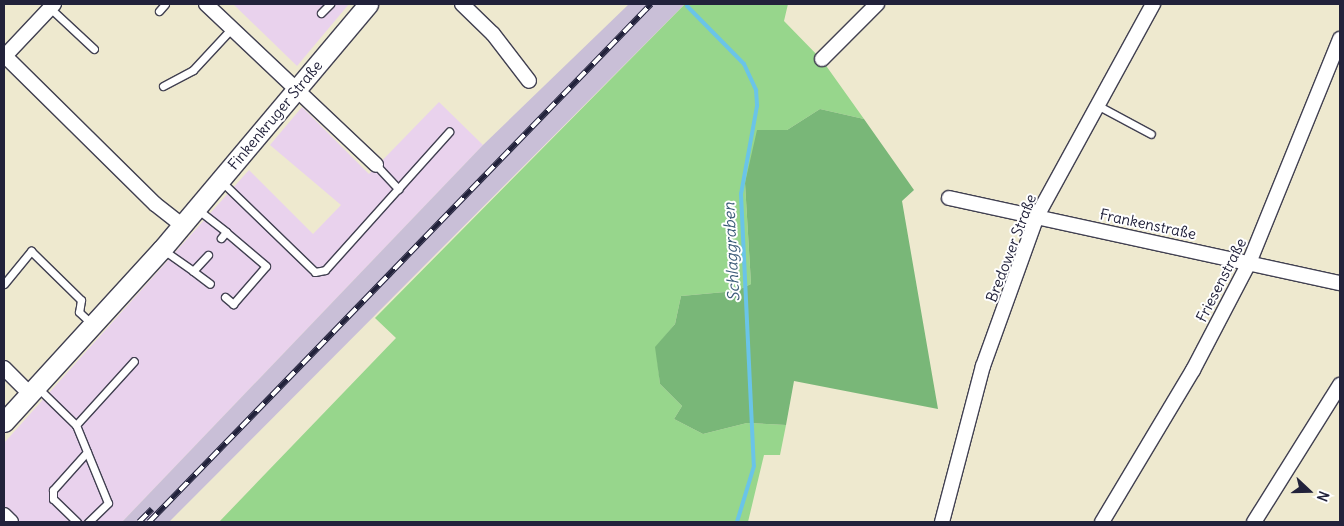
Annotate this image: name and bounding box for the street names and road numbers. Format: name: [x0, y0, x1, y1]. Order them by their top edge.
street label: Finkenkruger Straße: [224, 57, 326, 173]
street label: Bredower Straße: [982, 191, 1040, 305]
street label: Frankenstraße: [1098, 205, 1198, 243]
street label: Friesenstraße: [1192, 235, 1250, 325]

